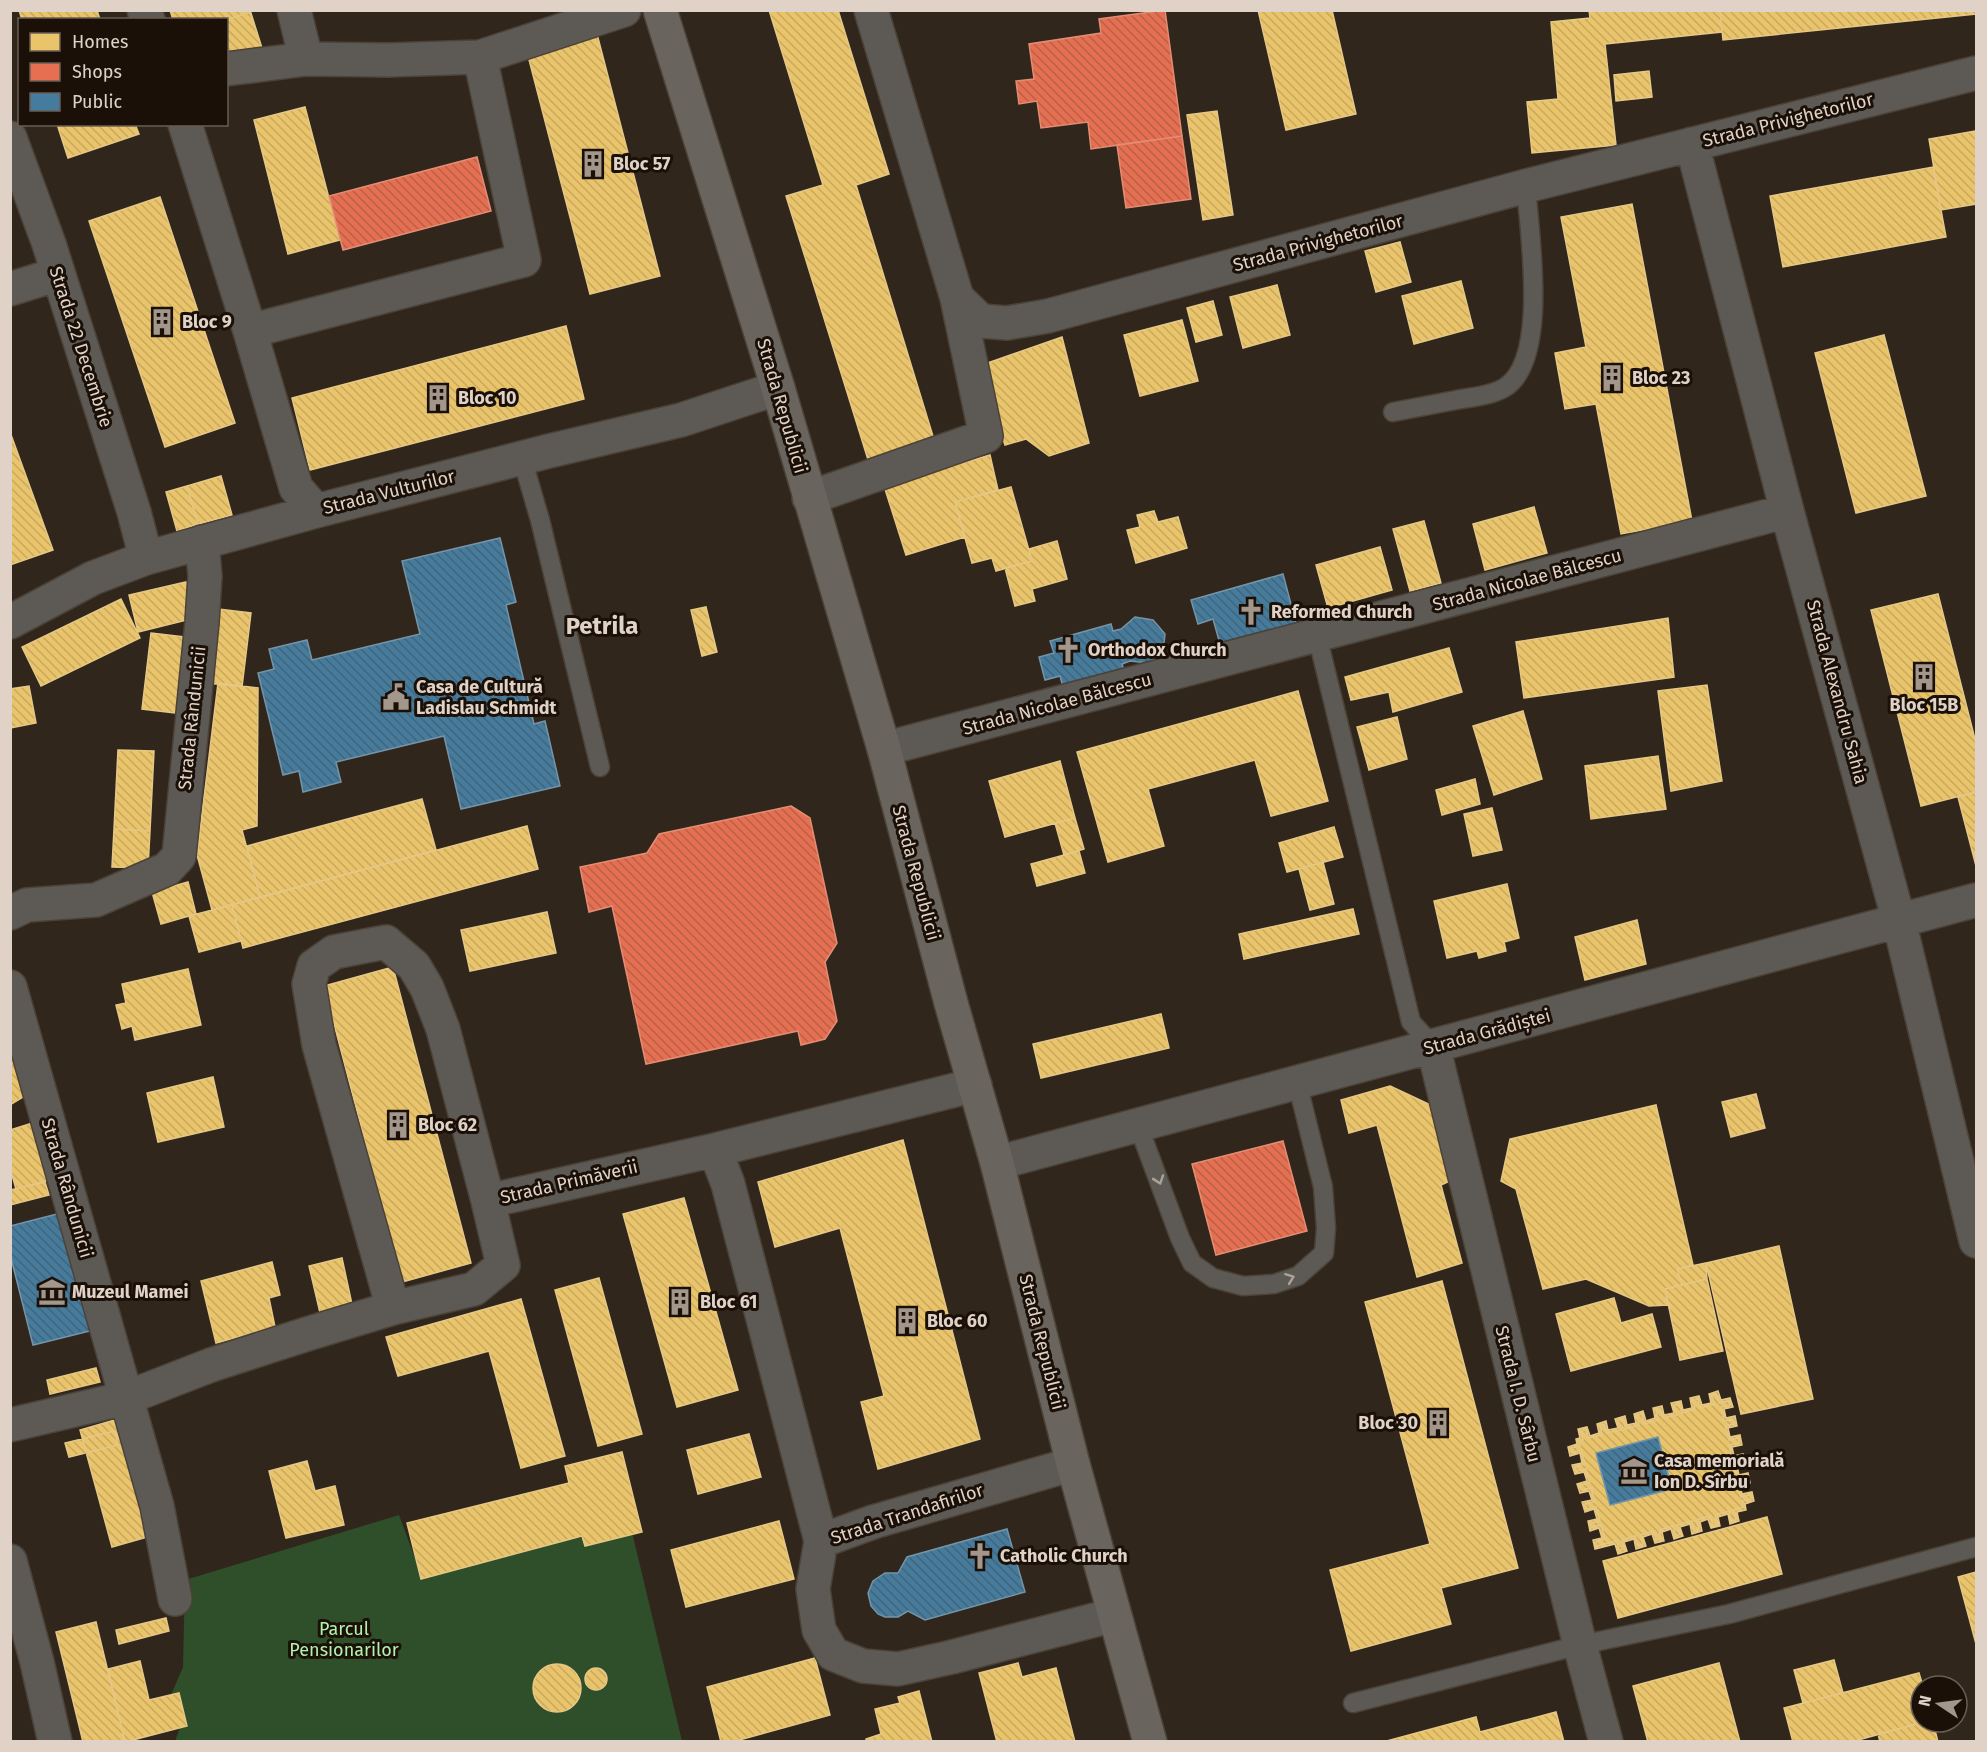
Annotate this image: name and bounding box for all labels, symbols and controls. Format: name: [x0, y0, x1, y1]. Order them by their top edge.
legend: [18, 18, 228, 126]
text: Homes: [72, 31, 128, 53]
text: Shops: [72, 61, 122, 83]
street label: Strada Privighetorilor: [1700, 88, 1876, 152]
text: Public: [72, 91, 122, 113]
building icon: Bloc 57: [578, 149, 608, 179]
place label: Bloc 57: [613, 153, 671, 175]
street label: Strada Privighetorilor: [1231, 210, 1405, 276]
street label: Strada 22 Decembrie: [45, 264, 117, 430]
building icon: Bloc 9: [147, 307, 177, 337]
place label: Bloc 9: [182, 311, 232, 333]
street label: Strada Republicii: [752, 336, 812, 476]
building icon: Bloc 23: [1597, 363, 1627, 393]
place label: Bloc 23: [1632, 367, 1690, 389]
building icon: Bloc 10: [423, 383, 453, 413]
place label: Bloc 10: [458, 387, 517, 409]
street label: Strada Vulturilor: [321, 465, 457, 519]
street label: Strada Nicolae Bălcescu: [1430, 544, 1624, 616]
church icon: Reformed Church: [1236, 597, 1266, 627]
street label: Strada Alexandru Sahia: [1802, 598, 1872, 786]
place label: Reformed Church: [1271, 601, 1412, 623]
district label: Petrila: [566, 612, 638, 640]
church icon: Orthodox Church: [1053, 635, 1083, 665]
place label: Orthodox Church: [1088, 639, 1227, 661]
street label: Strada Rândunicii: [174, 645, 210, 791]
building icon: Bloc 15B: [1909, 662, 1939, 692]
street label: Strada Nicolae Bălcescu: [960, 668, 1154, 740]
place label: Casa de Cultură Ladislau Schmidt: [416, 676, 558, 719]
public building icon: Casa de Cultură Ladislau Schmidt: [381, 682, 411, 712]
place label: Bloc 15B: [1890, 694, 1958, 716]
street label: Strada Republicii: [887, 803, 945, 943]
street label: Strada Grădiștei: [1421, 1004, 1553, 1060]
building icon: Bloc 62: [383, 1110, 413, 1140]
place label: Bloc 62: [418, 1114, 477, 1136]
street label: Strada Rândunicii: [37, 1116, 97, 1260]
street label: Strada Primăverii: [498, 1155, 640, 1209]
one-way arrow: [1151, 1174, 1164, 1185]
street label: Strada Republicii: [1014, 1272, 1070, 1412]
one-way arrow: [1284, 1273, 1295, 1285]
museum icon: Muzeul Mamei: [37, 1277, 67, 1307]
place label: Muzeul Mamei: [72, 1281, 189, 1303]
building icon: Bloc 61: [665, 1287, 695, 1317]
place label: Bloc 61: [700, 1291, 757, 1313]
building icon: Bloc 60: [892, 1306, 922, 1336]
place label: Bloc 60: [927, 1310, 987, 1332]
street label: Strada I. D. Sârbu: [1490, 1323, 1546, 1465]
building icon: Bloc 30: [1423, 1408, 1453, 1438]
place label: Bloc 30: [1358, 1412, 1418, 1434]
place label: Casa memorială Ion D. Sîrbu: [1654, 1450, 1785, 1493]
museum icon: Casa memorială Ion D. Sîrbu: [1619, 1456, 1649, 1486]
street label: Strada Trandafirilor: [828, 1479, 986, 1549]
church icon: Catholic Church: [965, 1541, 995, 1571]
place label: Catholic Church: [1000, 1545, 1128, 1567]
park label: Parcul Pensionarilor: [289, 1618, 399, 1661]
north arrow: [1909, 1674, 1969, 1734]
text: N: [1914, 1693, 1935, 1708]

